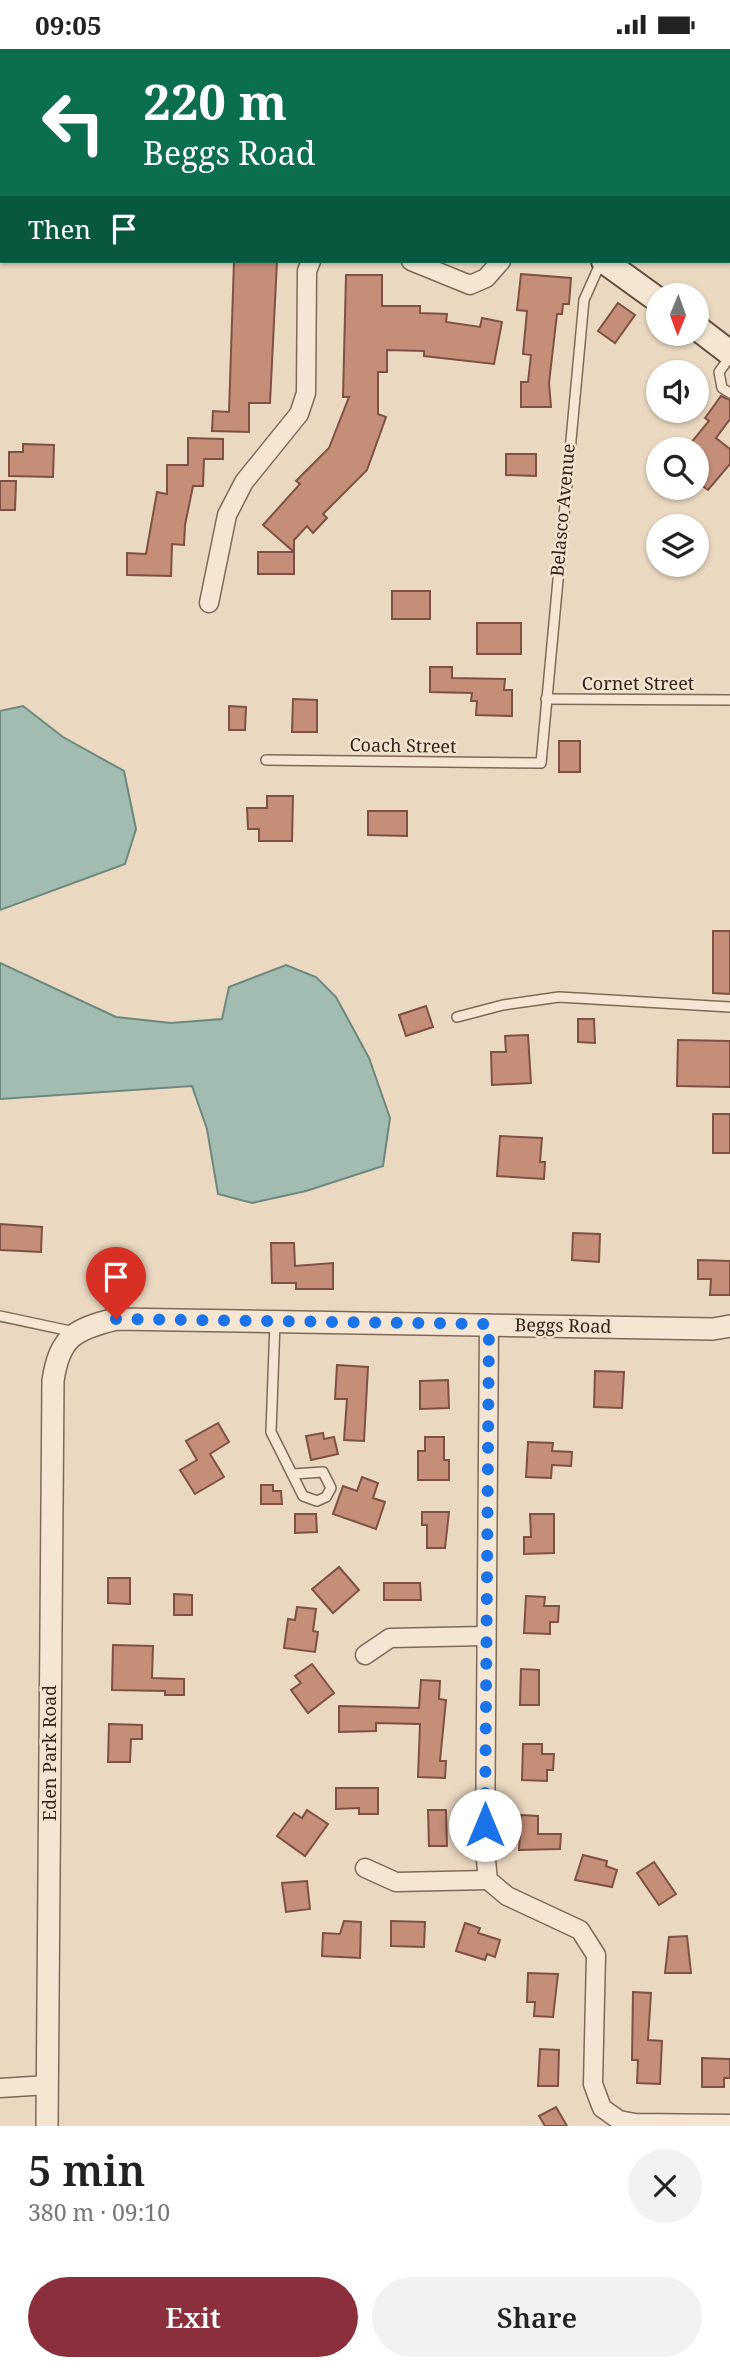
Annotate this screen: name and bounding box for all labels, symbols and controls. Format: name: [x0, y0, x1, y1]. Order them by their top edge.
text: 09:05: [35, 7, 102, 43]
text: 220 m: [143, 68, 287, 134]
icon: left: [28, 77, 119, 168]
text: Beggs Road: [143, 131, 315, 174]
icon: arrive: [105, 210, 143, 248]
text: Then: [28, 211, 91, 247]
north arrow: [646, 283, 709, 347]
map controls: [646, 283, 709, 577]
button: sound: [646, 360, 709, 423]
button: search: [646, 437, 709, 500]
street label: Belasco Avenue: [544, 442, 580, 577]
button: layers: [646, 514, 709, 577]
street label: Cornet Street: [582, 671, 694, 695]
street label: Coach Street: [349, 732, 457, 758]
pin: [86, 1247, 146, 1319]
icon: arrive: [97, 1258, 135, 1296]
street label: Beggs Road: [514, 1312, 612, 1338]
street label: Eden Park Road: [37, 1685, 61, 1821]
position arrow: [448, 1788, 522, 1862]
text: 5 min: [28, 2141, 145, 2198]
button: close: [628, 2149, 702, 2223]
text: 380 m · 09:10: [28, 2196, 170, 2228]
button: Exit: [28, 2277, 358, 2357]
button: Share: [372, 2277, 702, 2357]

